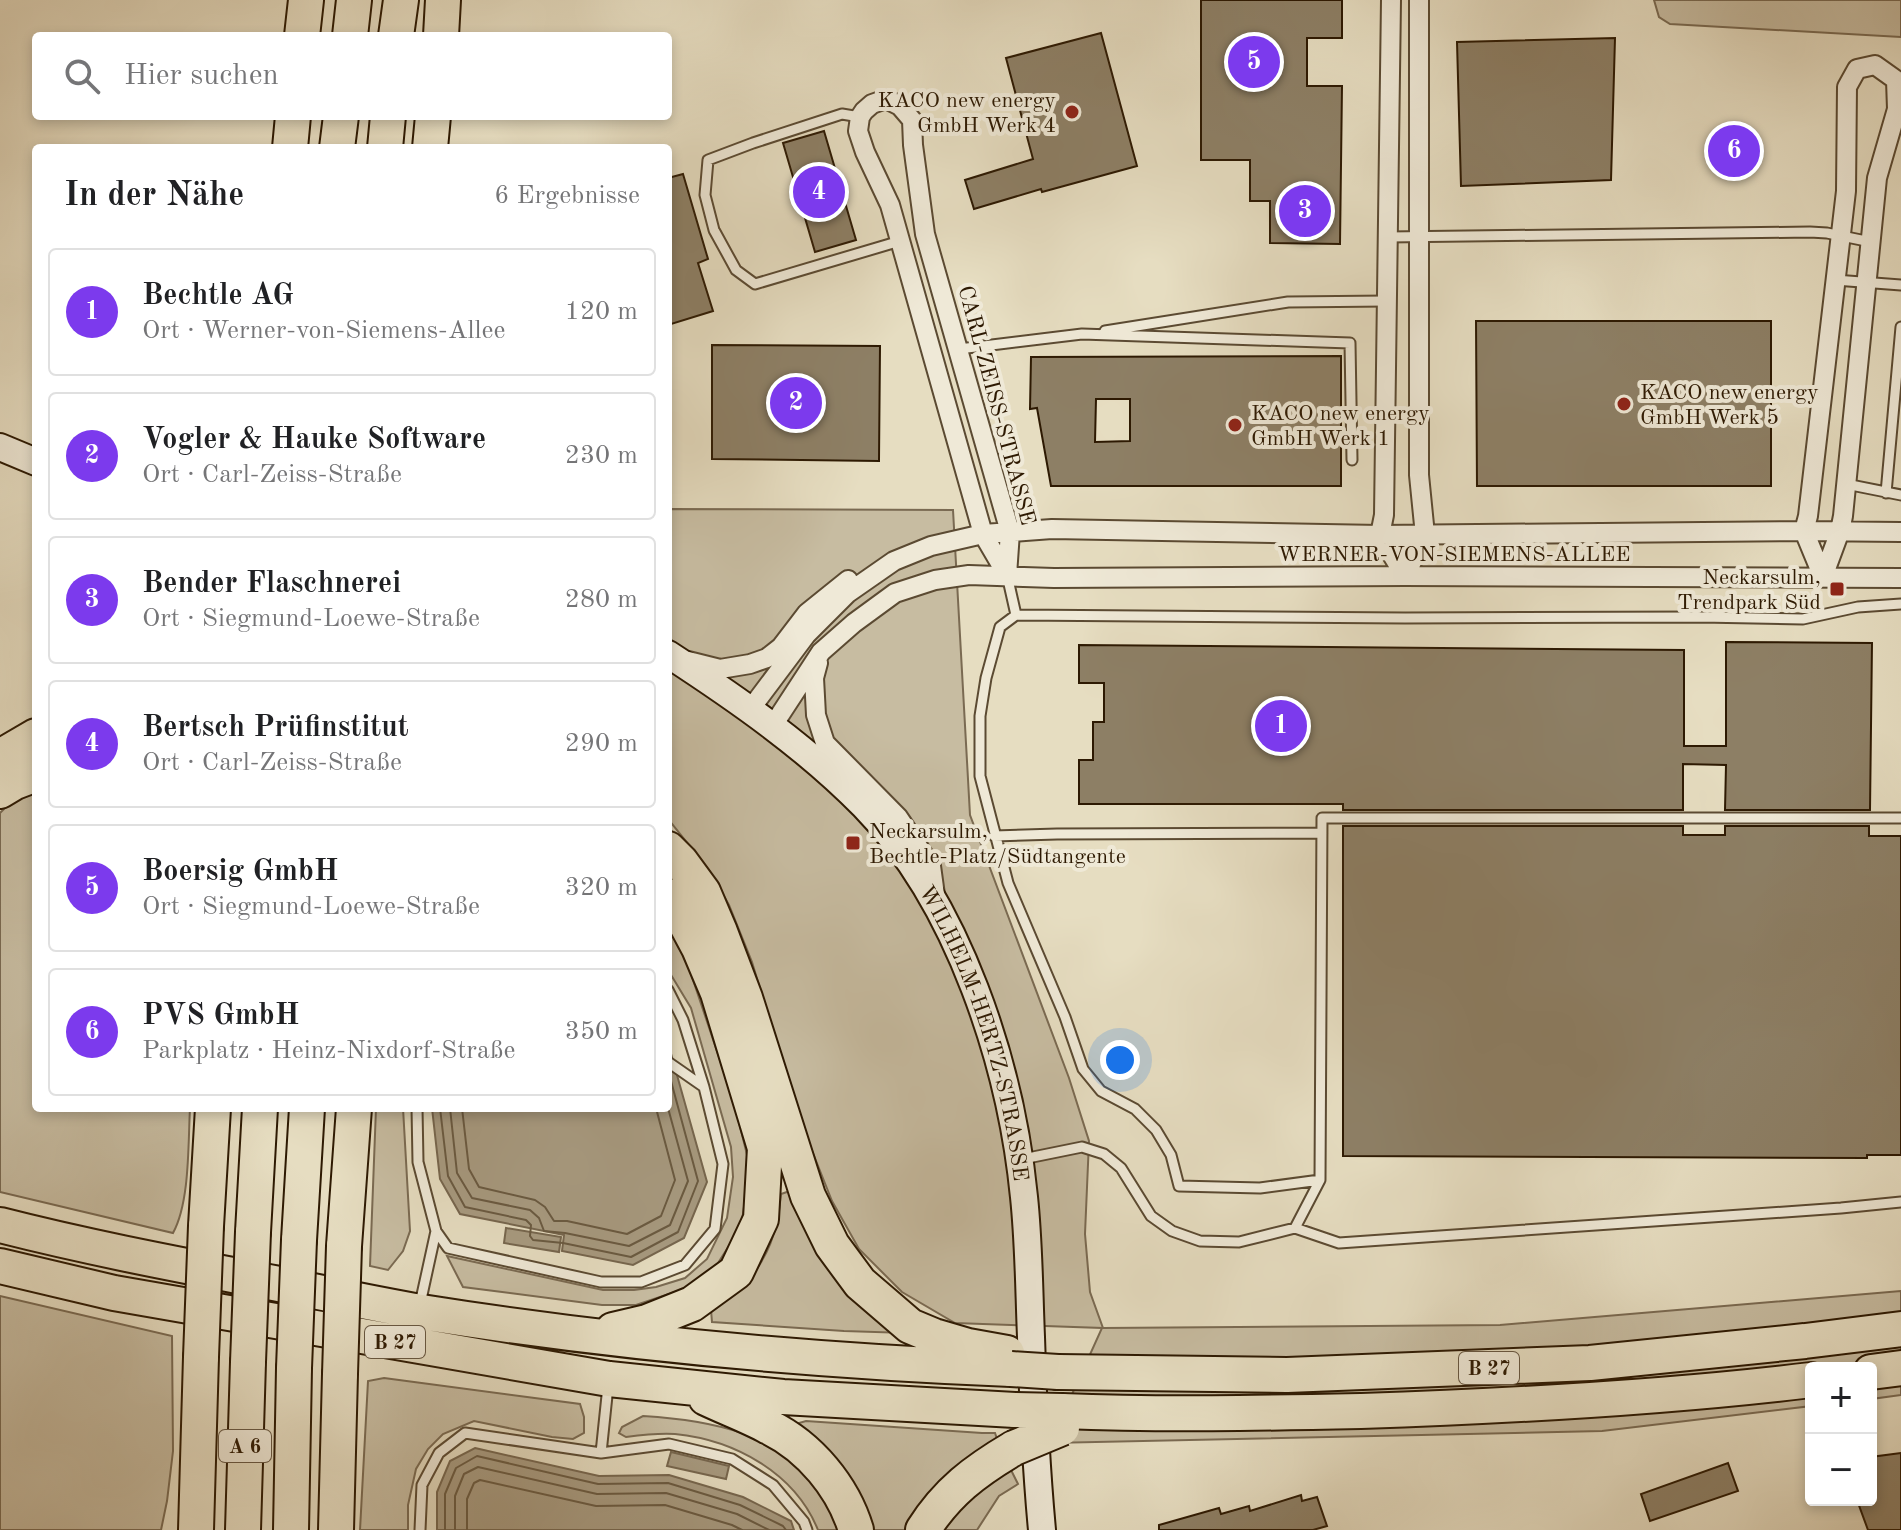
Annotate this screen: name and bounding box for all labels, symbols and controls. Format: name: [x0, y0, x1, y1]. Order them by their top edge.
search box: [32, 32, 672, 120]
pin: 5: [1228, 32, 1280, 92]
icon: search: [60, 54, 104, 98]
text: Hier suchen: [124, 61, 279, 91]
place label: KACO new energy GmbH Werk 4: [877, 90, 1056, 137]
marker: KACO new energy GmbH Werk 4: [1063, 103, 1081, 121]
pin: 6: [1708, 121, 1760, 181]
pin: 4: [793, 162, 845, 222]
text: In der Nähe: [64, 179, 244, 213]
pin: 3: [1279, 181, 1331, 241]
text: 6 Ergebnisse: [494, 183, 640, 209]
text: Bechtle AG: [142, 281, 294, 311]
street label: CARL-ZEISS-STRASSE: [953, 283, 1039, 528]
text: 1: [84, 299, 100, 325]
text: 120 m: [565, 299, 638, 325]
text: Ort · Werner-von-Siemens-Allee: [142, 318, 506, 344]
pin: 2: [770, 373, 822, 433]
place label: KACO new energy GmbH Werk 5: [1640, 382, 1819, 429]
marker: KACO new energy GmbH Werk 5: [1615, 395, 1633, 413]
place label: KACO new energy GmbH Werk 1: [1251, 403, 1430, 450]
marker: KACO new energy GmbH Werk 1: [1226, 416, 1244, 434]
text: Vogler & Hauke Software: [142, 425, 486, 455]
text: 2: [84, 443, 100, 469]
text: 230 m: [565, 443, 638, 469]
text: Ort · Carl-Zeiss-Straße: [142, 462, 402, 488]
street label: WERNER-VON-SIEMENS-ALLEE: [1278, 544, 1630, 566]
place label: Neckarsulm, Trendpark Süd: [1677, 567, 1821, 614]
text: Bender Flaschnerei: [142, 569, 401, 599]
marker: Neckarsulm, Trendpark Süd: [1828, 580, 1846, 598]
text: 3: [84, 587, 100, 613]
text: 280 m: [565, 587, 638, 613]
text: Ort · Siegmund-Loewe-Straße: [142, 606, 480, 632]
pin: 1: [1255, 696, 1307, 756]
text: Bertsch Prüfinstitut: [142, 713, 409, 743]
text: 4: [84, 731, 100, 757]
text: 290 m: [565, 731, 638, 757]
text: Ort · Carl-Zeiss-Straße: [142, 750, 402, 776]
place label: Neckarsulm, Bechtle-Platz/Südtangente: [869, 821, 1126, 868]
marker: Neckarsulm, Bechtle-Platz/Südtangente: [844, 834, 862, 852]
text: Boersig GmbH: [142, 857, 339, 887]
text: 5: [84, 875, 100, 901]
text: 320 m: [565, 875, 638, 901]
street label: WILHELM-HERTZ-STRASSE: [914, 882, 1031, 1182]
text: Ort · Siegmund-Loewe-Straße: [142, 894, 480, 920]
text: PVS GmbH: [142, 1001, 299, 1031]
text: 6: [84, 1019, 100, 1045]
text: 350 m: [565, 1019, 638, 1045]
text: Parkplatz · Heinz-Nixdorf-Straße: [142, 1038, 515, 1064]
your location: [1100, 1040, 1140, 1080]
road number: B 27: [365, 1326, 425, 1358]
road number: B 27: [1459, 1352, 1519, 1384]
map controls: [1805, 1362, 1877, 1506]
button: +: [1805, 1362, 1877, 1434]
road number: A 6: [219, 1430, 271, 1462]
button: −: [1805, 1434, 1877, 1506]

